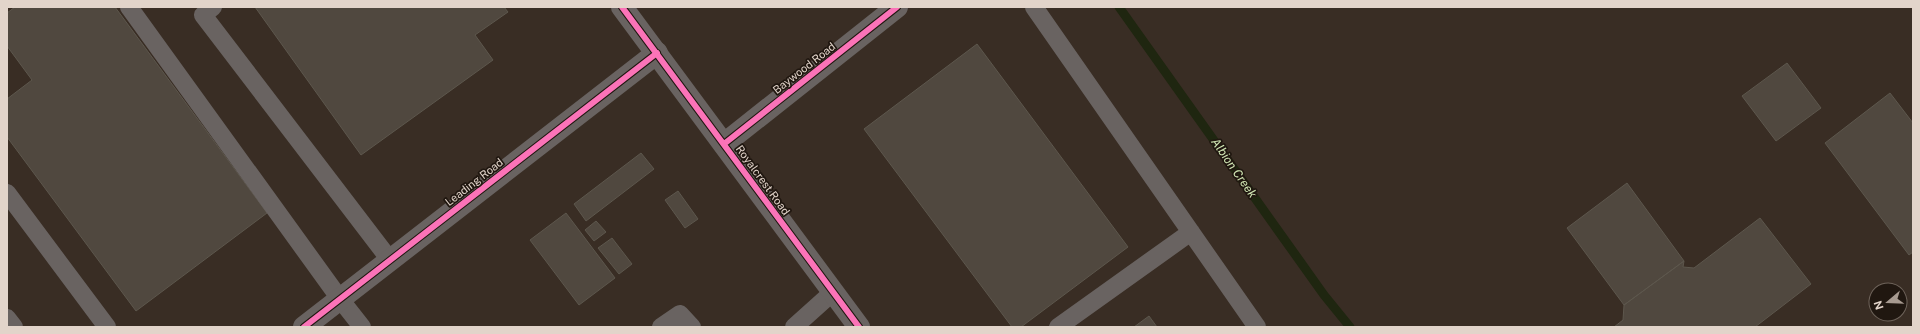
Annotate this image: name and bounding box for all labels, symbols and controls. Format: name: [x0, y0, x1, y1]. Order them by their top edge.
street label: Baywood Road: [771, 40, 837, 96]
water label: Albion Creek: [1208, 135, 1260, 201]
street label: Royalcrest Road: [734, 143, 792, 217]
street label: Leading Road: [443, 156, 505, 208]
north arrow: [1868, 282, 1908, 322]
text: N: [1871, 299, 1886, 311]

